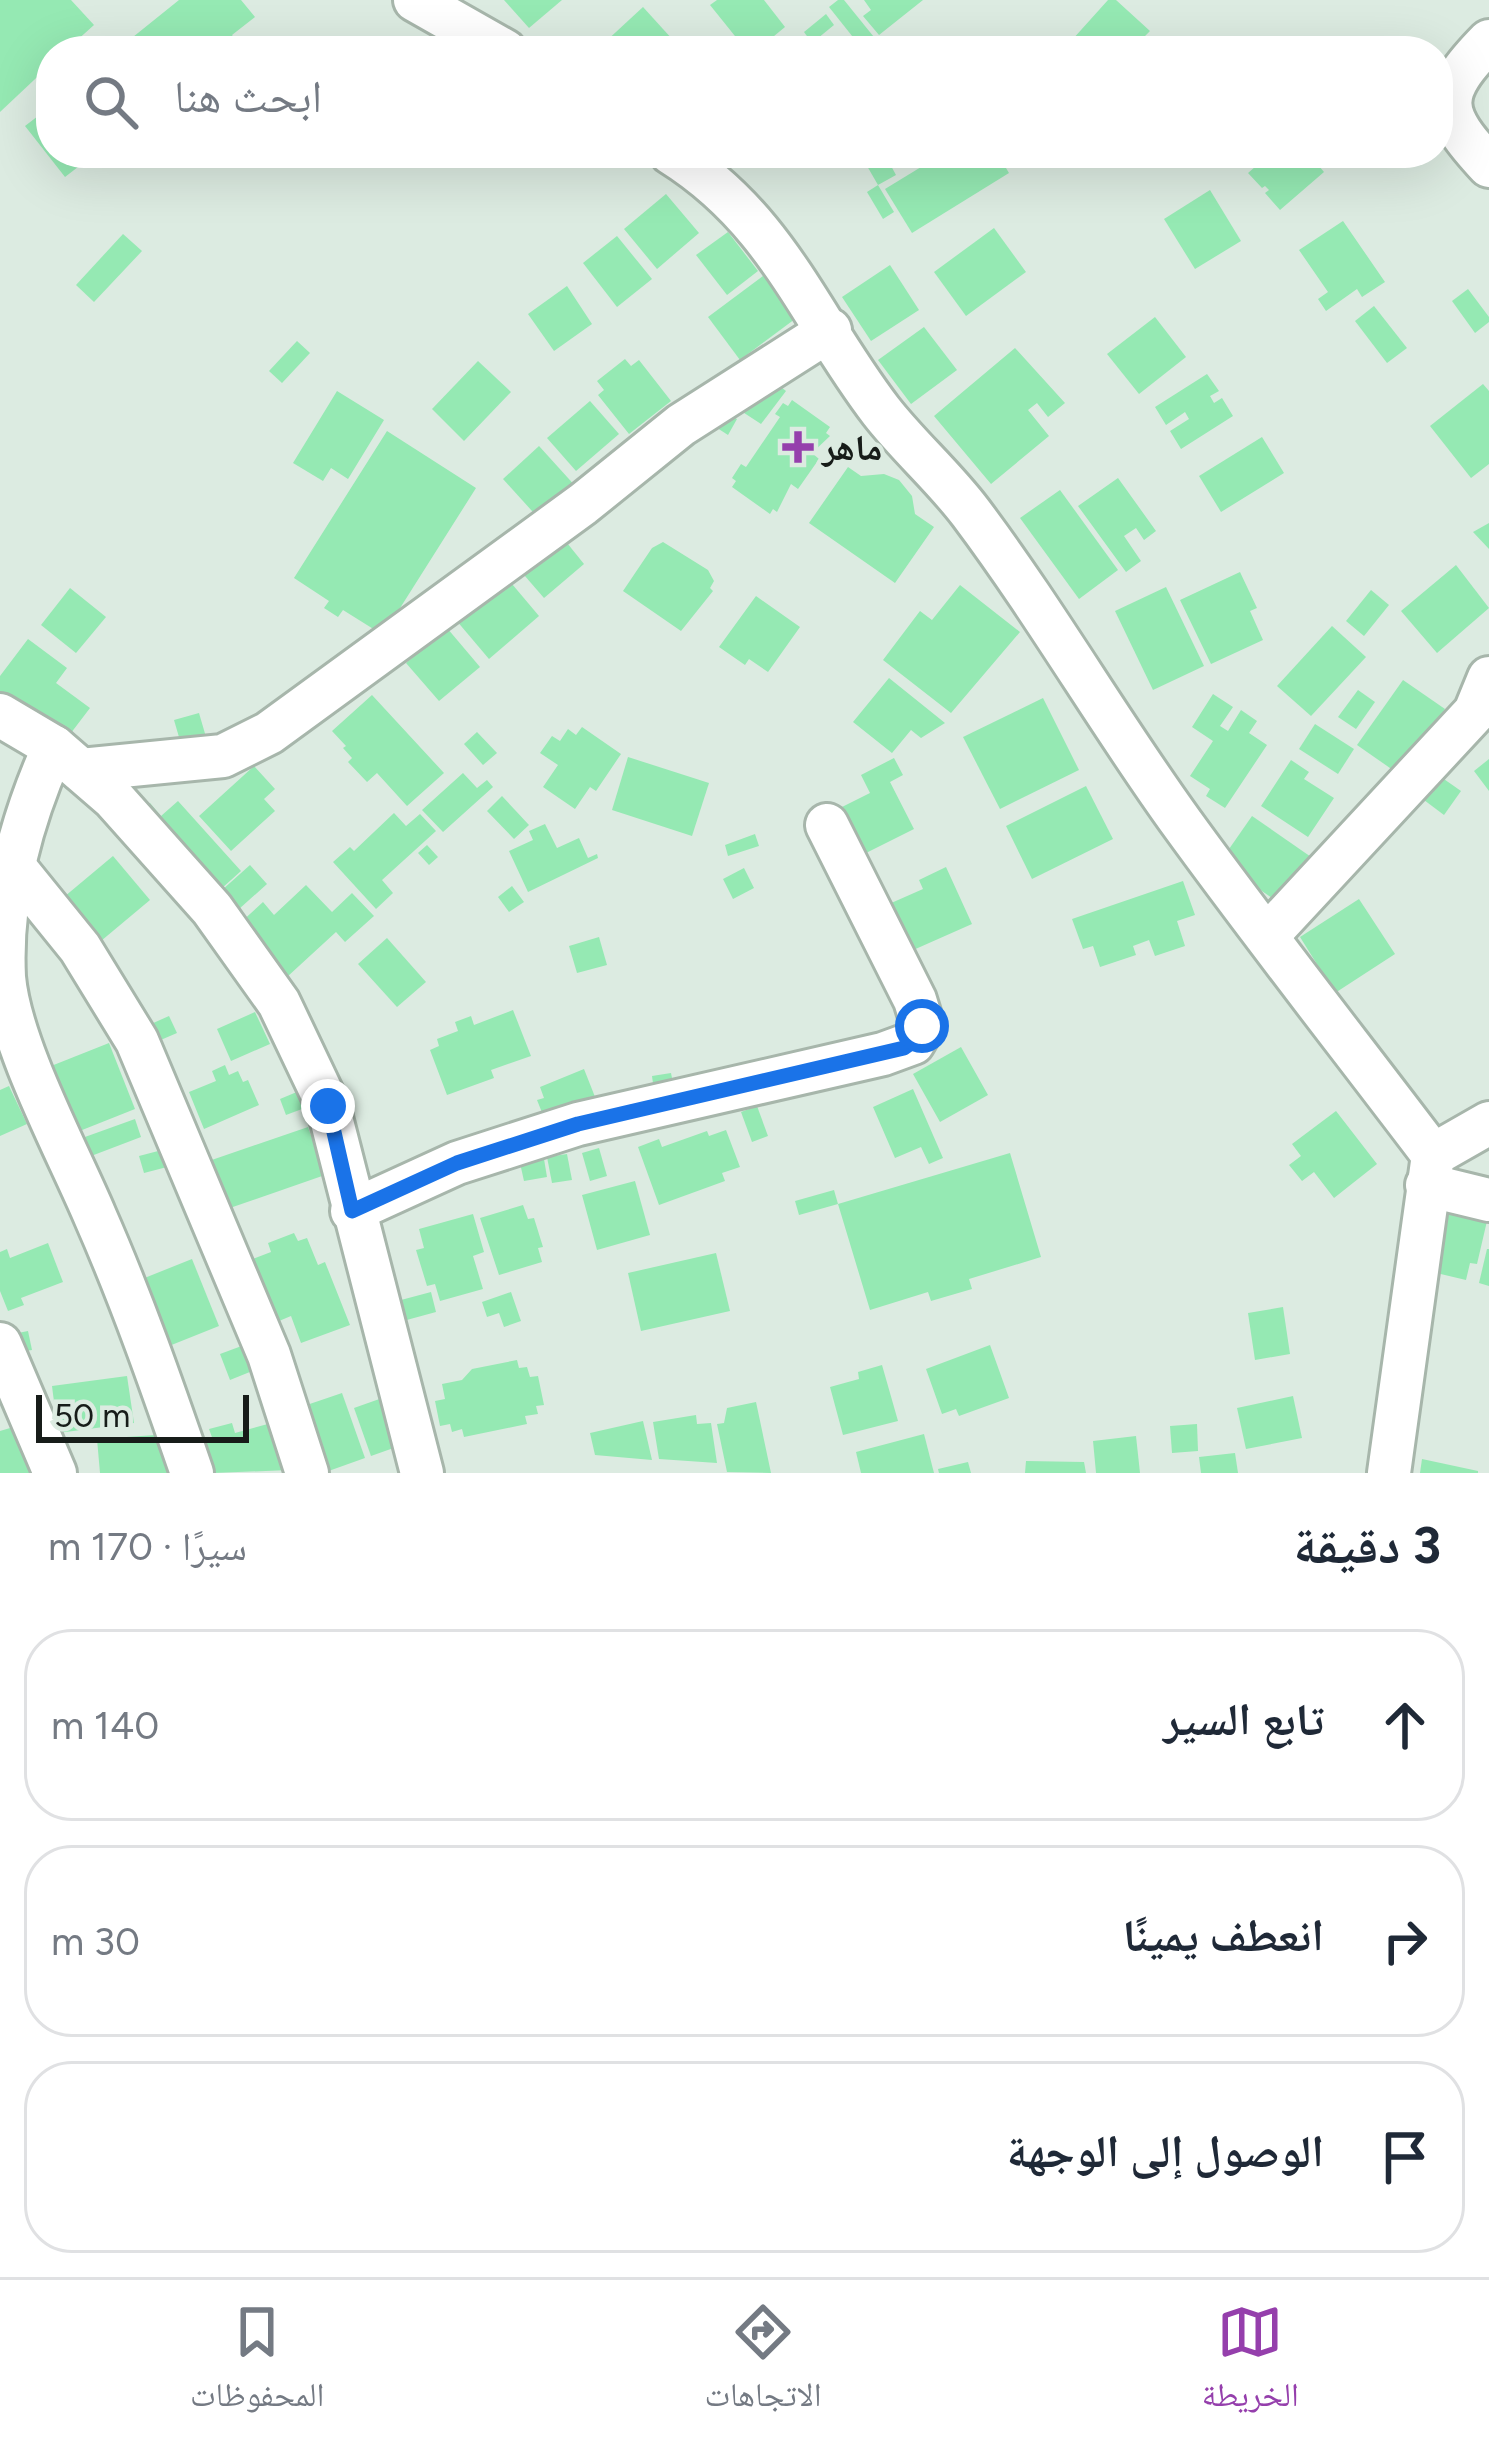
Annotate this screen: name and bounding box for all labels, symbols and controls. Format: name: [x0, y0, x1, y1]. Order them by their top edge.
search box: [36, 36, 1453, 168]
icon: search: [78, 69, 144, 135]
text: ابحث هنا: [174, 69, 322, 123]
place label: ماهر: [820, 426, 882, 469]
marker: ماهر: [785, 434, 811, 460]
route start: [895, 999, 949, 1053]
route end: [301, 1079, 355, 1133]
scale bar: [36, 1389, 249, 1442]
text: 50 m: [54, 1396, 130, 1435]
text: 3 دقيقة: [1293, 1515, 1441, 1576]
text: سيرًا · 170 m: [48, 1523, 247, 1570]
text: تابع السير: [1163, 1692, 1324, 1746]
icon: ahead: [1372, 1692, 1438, 1758]
text: 140 m: [51, 1702, 159, 1749]
text: انعطف يمينًا: [1122, 1908, 1324, 1962]
icon: right: [1372, 1908, 1438, 1974]
text: 30 m: [51, 1918, 140, 1965]
text: الوصول إلى الوجهة: [1007, 2124, 1324, 2178]
icon: arrive: [1372, 2124, 1438, 2190]
tab: المحفوظات: [190, 2299, 324, 2427]
tab: الاتجاهات: [704, 2299, 822, 2427]
tab: الخريطة: [1202, 2299, 1299, 2427]

